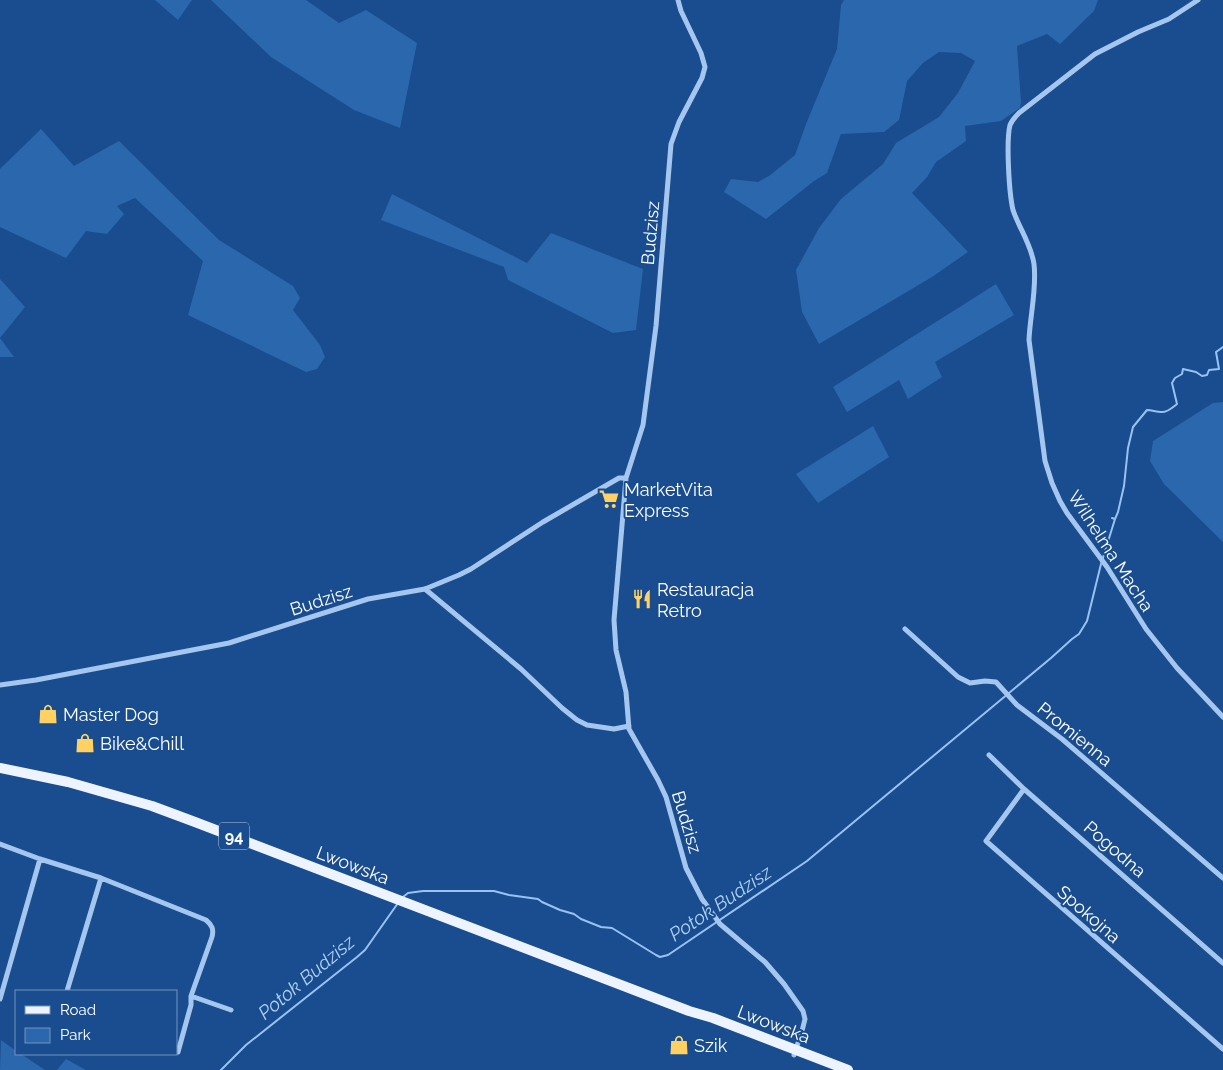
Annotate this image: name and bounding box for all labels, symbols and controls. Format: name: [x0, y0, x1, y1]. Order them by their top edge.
street label: Budzisz: [637, 200, 663, 266]
place label: MarketVita Express: [624, 479, 713, 521]
street label: Wilhelma Macha: [1064, 486, 1158, 616]
supermarket icon: MarketVita Express: [598, 488, 620, 510]
place label: Restauracja Retro: [657, 579, 754, 621]
street label: Budzisz: [287, 580, 355, 620]
restaurant icon: Restauracja Retro: [631, 588, 653, 610]
street label: Promienna: [1034, 698, 1116, 770]
shop icon: Master Dog: [37, 703, 59, 725]
place label: Master Dog: [63, 704, 159, 725]
shop icon: Bike&Chill: [74, 732, 96, 754]
place label: Bike&Chill: [100, 733, 184, 754]
street label: Budzisz: [668, 788, 706, 856]
street label: Pogodna: [1080, 816, 1150, 882]
road number: 94: [219, 822, 249, 849]
street label: Lwowska: [314, 842, 392, 888]
water label: Potok Budzisz: [665, 860, 776, 945]
street label: Spokojna: [1053, 881, 1125, 947]
water label: Potok Budzisz: [253, 930, 359, 1024]
legend: [15, 990, 178, 1055]
text: Road: [60, 1001, 96, 1019]
street label: Lwowska: [735, 1001, 813, 1047]
text: Park: [60, 1026, 91, 1044]
shop icon: Szik: [668, 1034, 690, 1056]
place label: Szik: [694, 1035, 728, 1056]

